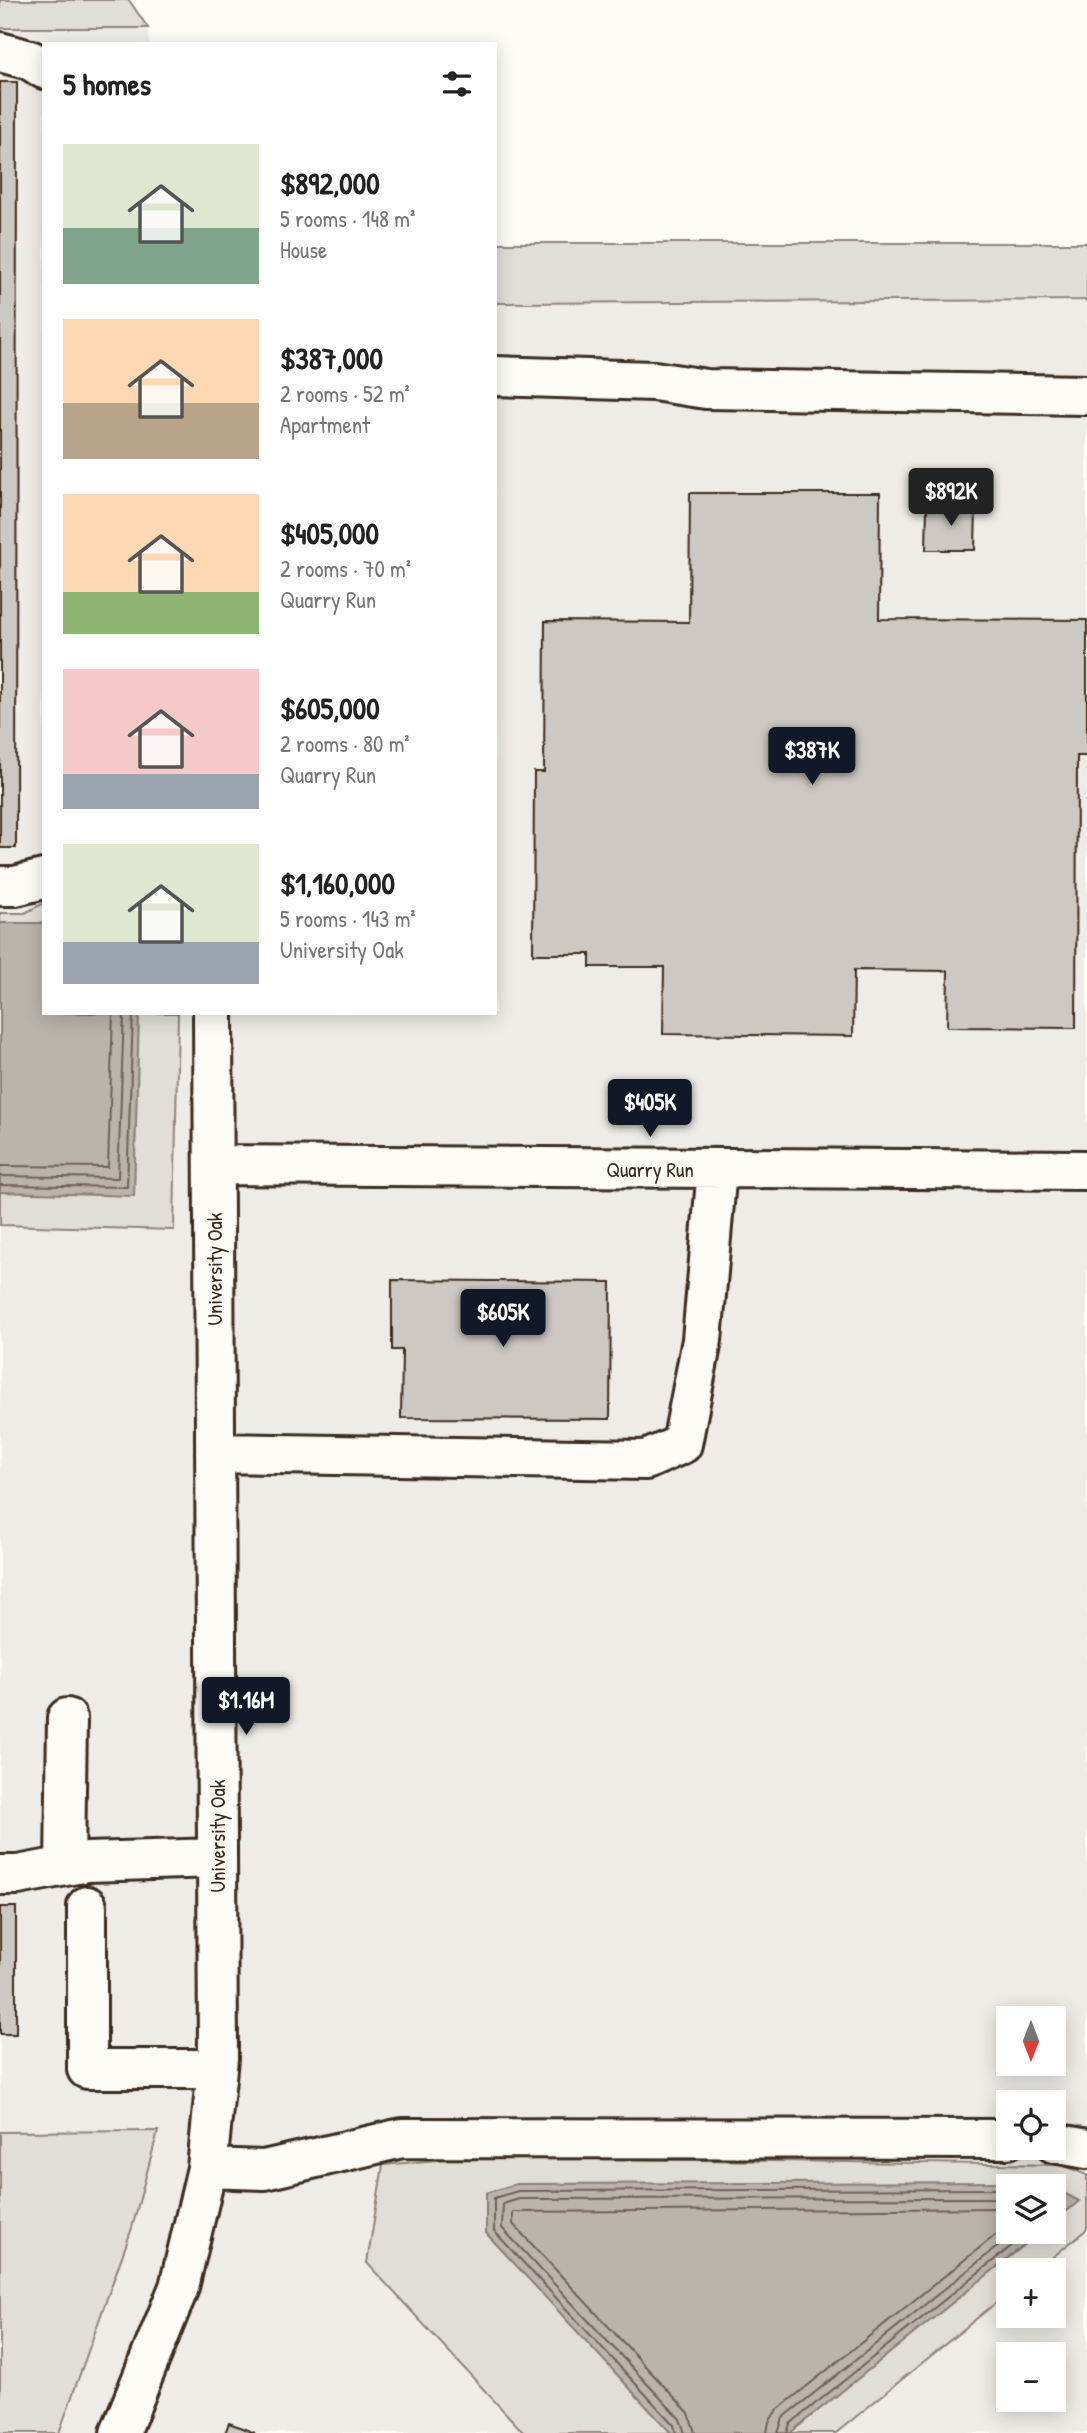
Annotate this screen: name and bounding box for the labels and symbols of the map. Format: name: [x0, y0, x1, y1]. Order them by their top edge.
pin: $892K: [902, 468, 1000, 528]
pin: $387K: [763, 728, 861, 787]
pin: $405K: [601, 1080, 699, 1139]
street label: Quarry Run: [606, 1155, 694, 1184]
street label: University Oak: [200, 1212, 229, 1325]
pin: $605K: [454, 1290, 552, 1349]
pin: $1.16M: [189, 1678, 303, 1737]
street label: University Oak: [203, 1779, 232, 1892]
north arrow: [996, 2006, 1066, 2076]

